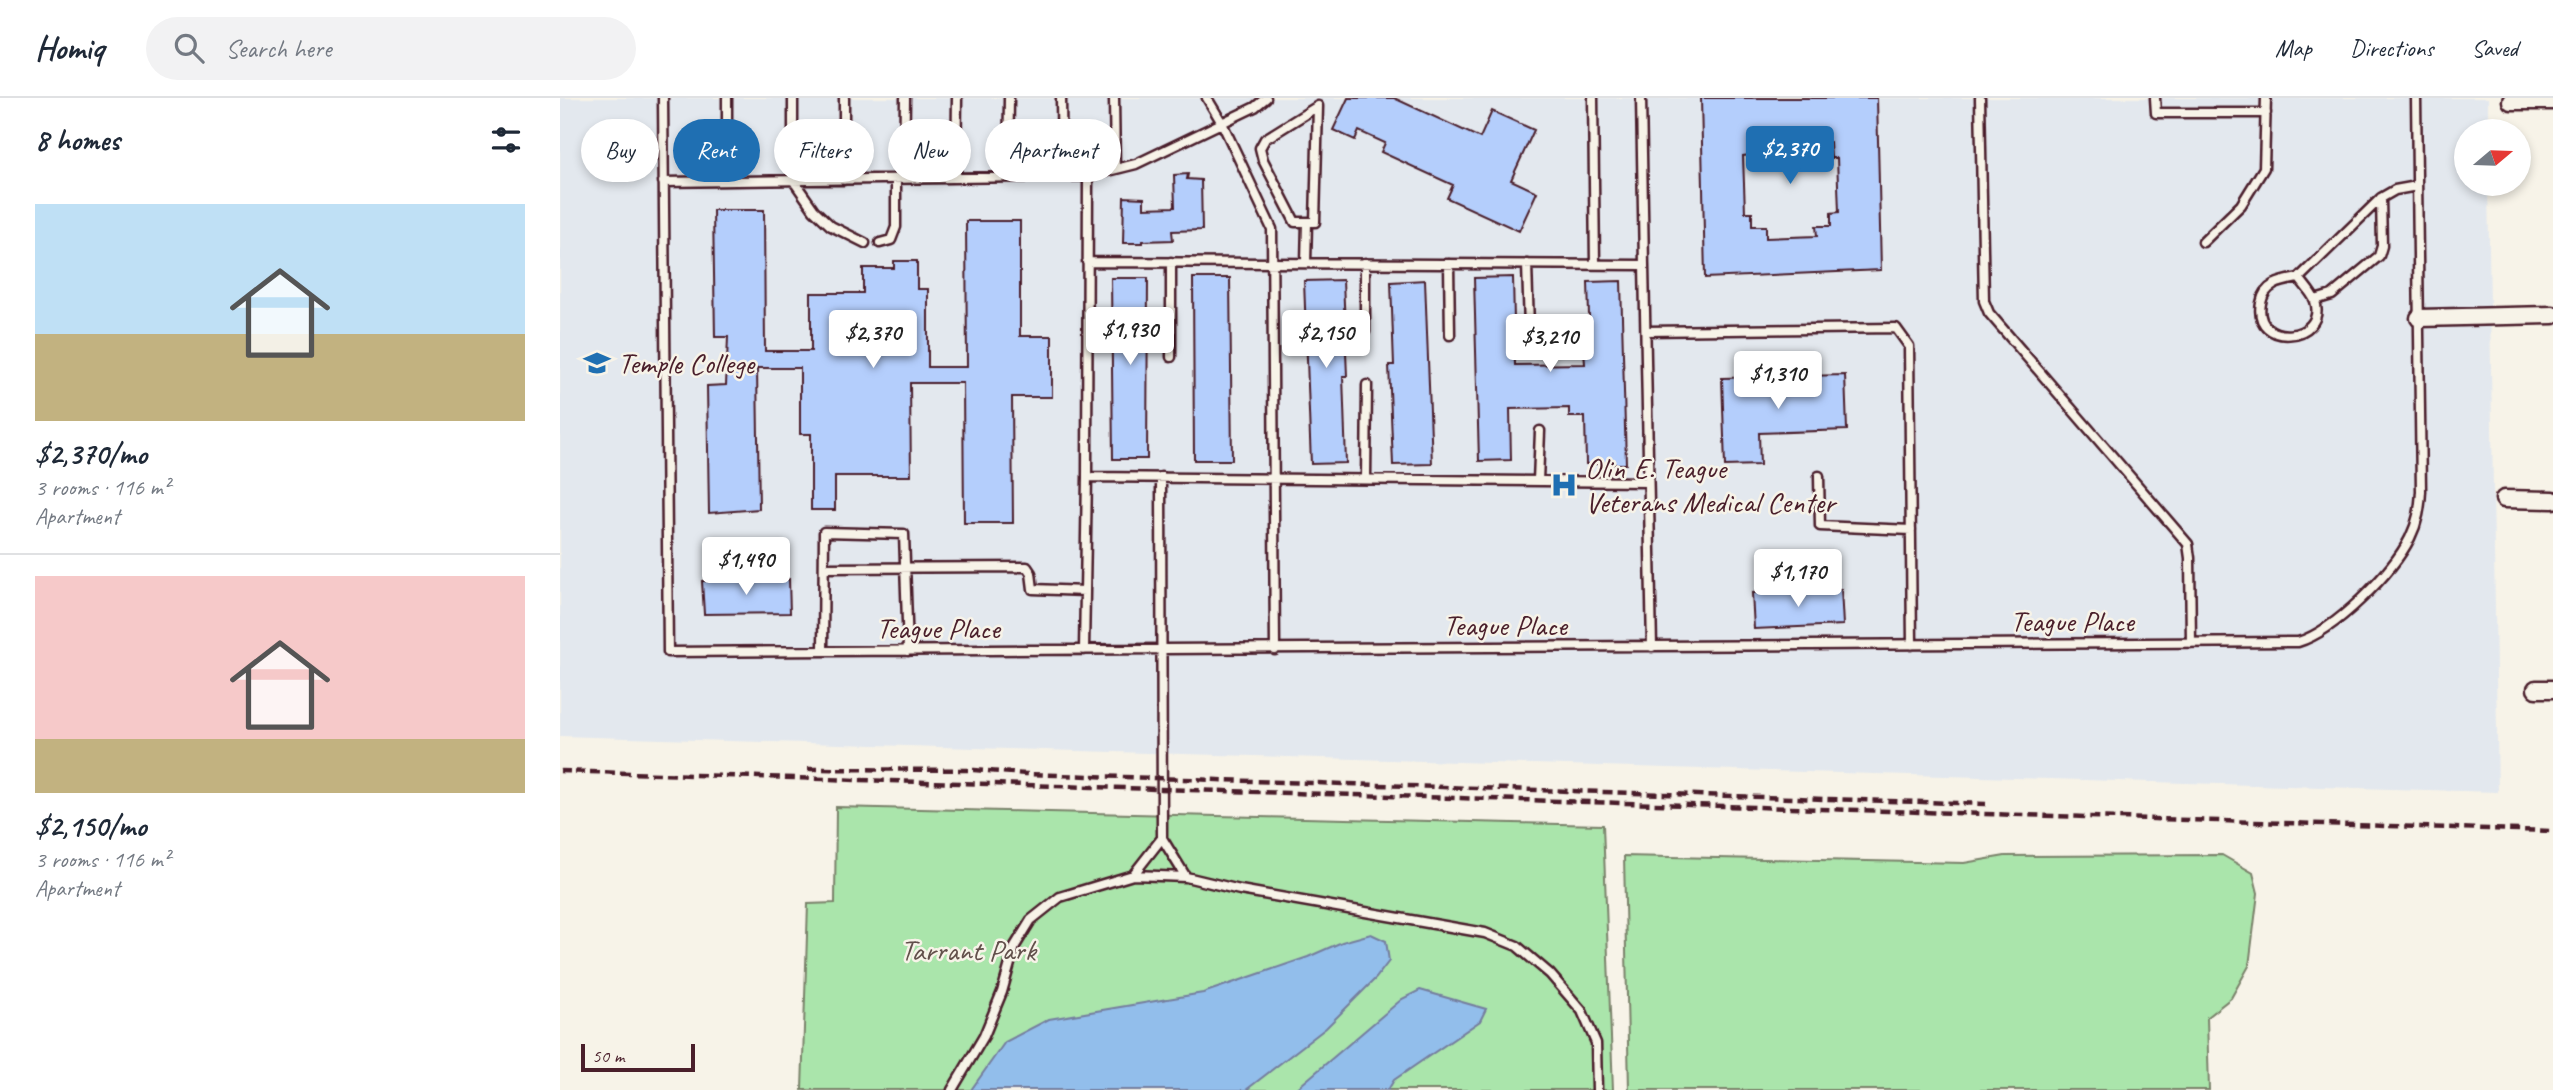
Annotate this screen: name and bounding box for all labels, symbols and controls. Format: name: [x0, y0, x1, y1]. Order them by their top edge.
search box: [146, 17, 636, 80]
text: Homiq: [35, 27, 104, 69]
icon: search: [170, 29, 208, 67]
text: Search here: [226, 32, 331, 65]
text: Map: [2275, 33, 2312, 63]
text: Directions: [2350, 33, 2433, 63]
text: Saved: [2471, 33, 2518, 63]
chip: Buy: [581, 119, 659, 182]
chip: Rent: [673, 119, 760, 182]
chip: Filters: [774, 119, 874, 182]
chip: New: [888, 119, 971, 182]
chip: Apartment: [985, 119, 1121, 182]
north arrow: [2454, 119, 2530, 196]
map controls: [2454, 119, 2531, 196]
text: 8 homes: [35, 121, 120, 159]
icon: filters: [487, 121, 525, 159]
pin: $2,370: [1733, 126, 1847, 186]
text: $2,370: [1762, 134, 1818, 163]
icon: home: [217, 250, 343, 376]
pin: $1,930: [1073, 308, 1187, 367]
pin: $2,370: [816, 310, 930, 370]
pin: $2,150: [1269, 310, 1383, 370]
pin: $3,210: [1493, 314, 1607, 374]
text: $1,930: [1102, 315, 1158, 344]
text: $2,370: [845, 318, 901, 347]
text: $2,150: [1298, 318, 1354, 347]
text: $3,210: [1522, 322, 1578, 351]
place label: Temple College: [618, 344, 756, 382]
school or university icon: Temple College: [582, 348, 612, 378]
pin: $1,310: [1721, 352, 1835, 411]
text: $1,310: [1750, 359, 1806, 388]
text: $2,370/mo: [35, 435, 147, 473]
place label: Olin E. Teague Veterans Medical Center: [1585, 449, 1838, 521]
hospital icon: Olin E. Teague Veterans Medical Center: [1549, 470, 1579, 500]
text: 3 rooms · 116 m²: [35, 473, 170, 502]
text: Apartment: [35, 502, 120, 531]
pin: $1,490: [689, 538, 803, 597]
text: $1,490: [718, 545, 774, 574]
pin: $1,170: [1741, 550, 1855, 609]
text: $1,170: [1770, 557, 1826, 586]
street label: Teague Place: [2010, 602, 2136, 640]
street label: Teague Place: [1443, 606, 1569, 644]
street label: Teague Place: [876, 609, 1002, 647]
icon: home: [217, 622, 343, 748]
text: $2,150/mo: [35, 807, 146, 845]
text: 3 rooms · 116 m²: [35, 845, 170, 874]
text: Apartment: [35, 874, 120, 903]
park label: Tarrant Park: [900, 931, 1038, 969]
scale bar: [581, 1041, 695, 1073]
text: 50 m: [592, 1044, 624, 1068]

